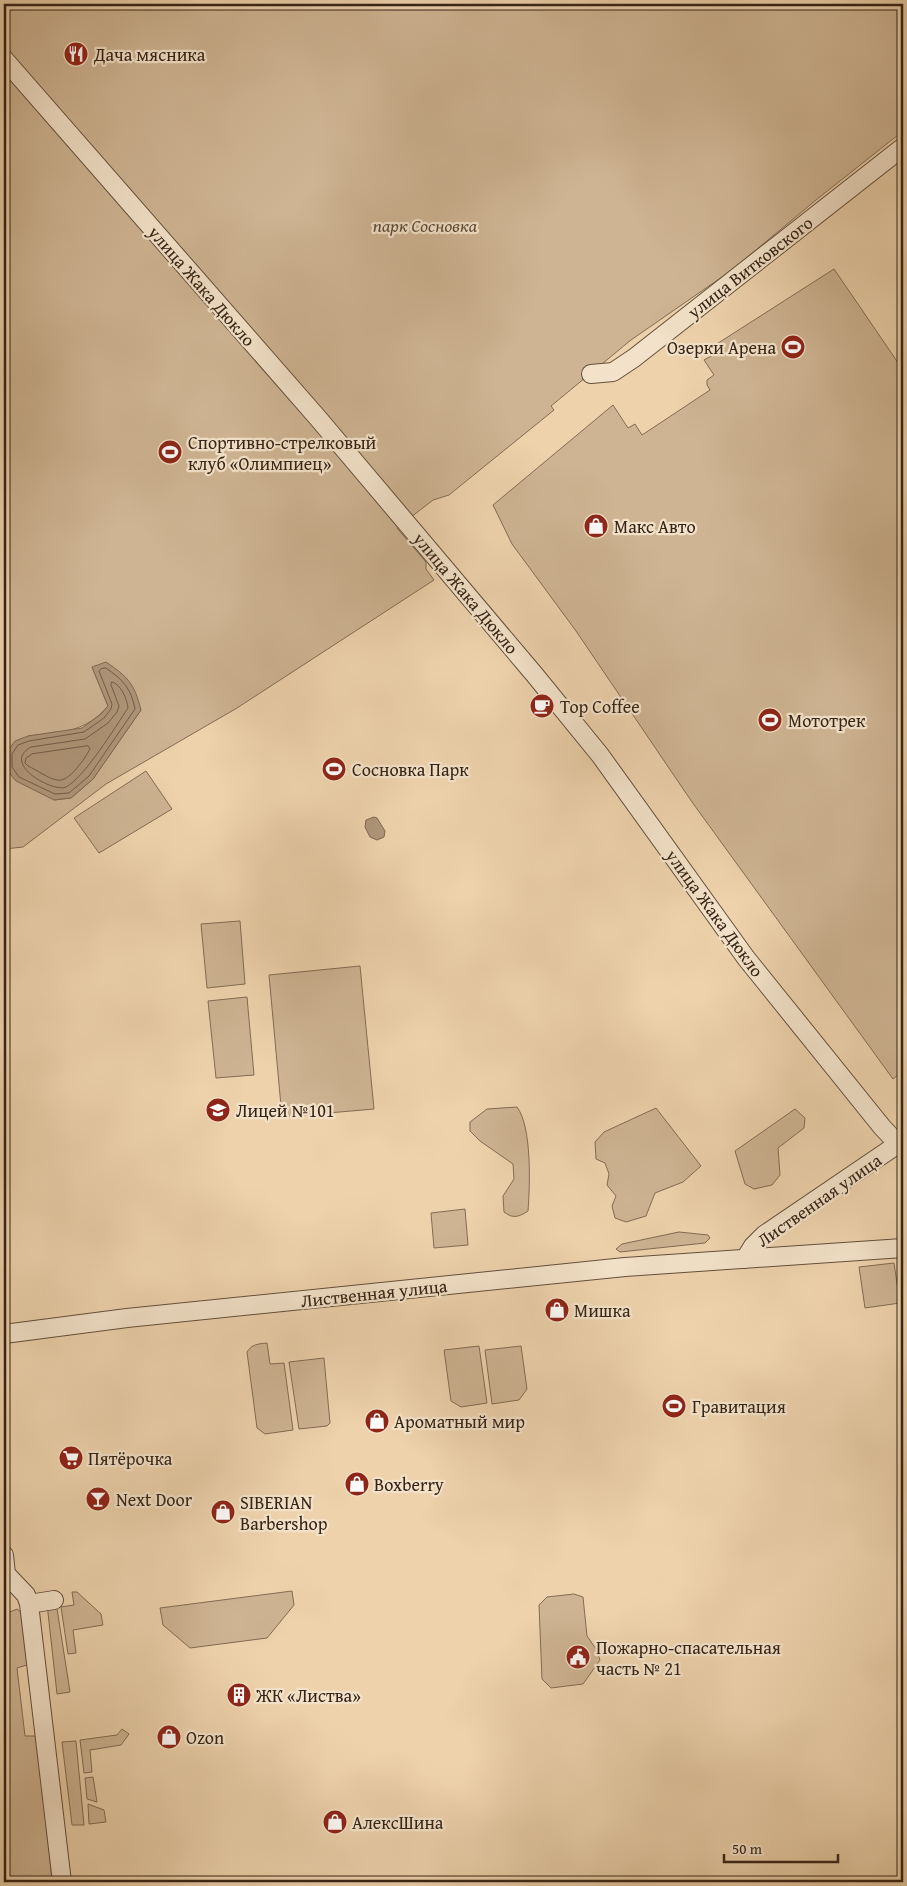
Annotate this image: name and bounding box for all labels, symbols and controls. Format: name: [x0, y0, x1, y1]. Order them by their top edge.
restaurant icon: Дача мясника: [63, 41, 89, 67]
place label: Дача мясника: [93, 41, 206, 68]
street label: улица Витковского: [681, 209, 819, 325]
park label: парк Сосновка: [373, 212, 478, 239]
street label: улица Жака Дюкло: [141, 219, 262, 352]
place label: Озерки Арена: [667, 334, 776, 361]
sports icon: Озерки Арена: [780, 334, 806, 360]
place label: Спортивно-стрелковый клуб «Олимпиец»: [188, 429, 377, 477]
sports icon: Спортивно-стрелковый клуб «Олимпиец»: [157, 439, 183, 465]
shop icon: Макс Авто: [583, 513, 609, 539]
place label: Макс Авто: [614, 513, 696, 540]
street label: улица Жака Дюкло: [406, 525, 525, 660]
cafe icon: Top Coffee: [529, 693, 555, 719]
place label: Top Coffee: [560, 693, 640, 720]
sports icon: Мототрек: [757, 707, 783, 733]
place label: Мототрек: [788, 707, 866, 734]
sports icon: Сосновка Парк: [321, 756, 347, 782]
place label: Сосновка Парк: [352, 756, 469, 783]
street label: улица Жака Дюкло: [659, 843, 771, 982]
school or university icon: Лицей №101: [205, 1097, 231, 1123]
place label: Лицей №101: [236, 1097, 335, 1124]
street label: Лиственная улица: [751, 1146, 887, 1253]
street label: Лиственная улица: [299, 1272, 449, 1314]
shop icon: Мишка: [544, 1297, 570, 1323]
place label: Мишка: [574, 1297, 631, 1324]
sports icon: Гравитация: [661, 1393, 687, 1419]
place label: Гравитация: [692, 1393, 786, 1420]
shop icon: Ароматный мир: [364, 1408, 390, 1434]
place label: Ароматный мир: [394, 1408, 525, 1435]
supermarket icon: Пятёрочка: [58, 1445, 84, 1471]
place label: Пятёрочка: [88, 1445, 173, 1472]
shop icon: Boxberry: [344, 1471, 370, 1497]
place label: Boxberry: [374, 1471, 444, 1498]
bar icon: Next Door: [85, 1486, 111, 1512]
place label: Next Door: [116, 1486, 193, 1513]
place label: SIBERIAN Barbershop: [240, 1489, 328, 1537]
shop icon: SIBERIAN Barbershop: [210, 1499, 236, 1525]
place label: Пожарно-спасательная часть № 21: [596, 1634, 781, 1682]
public building icon: Пожарно-спасательная часть № 21: [565, 1644, 591, 1670]
building icon: ЖК «Листва»: [226, 1682, 252, 1708]
place label: ЖК «Листва»: [255, 1682, 361, 1709]
shop icon: Ozon: [156, 1724, 182, 1750]
place label: Ozon: [186, 1724, 224, 1751]
shop icon: АлексШина: [322, 1809, 348, 1835]
place label: АлексШина: [352, 1809, 444, 1836]
scale bar: [724, 1831, 838, 1863]
text: 50 m: [732, 1838, 763, 1859]

